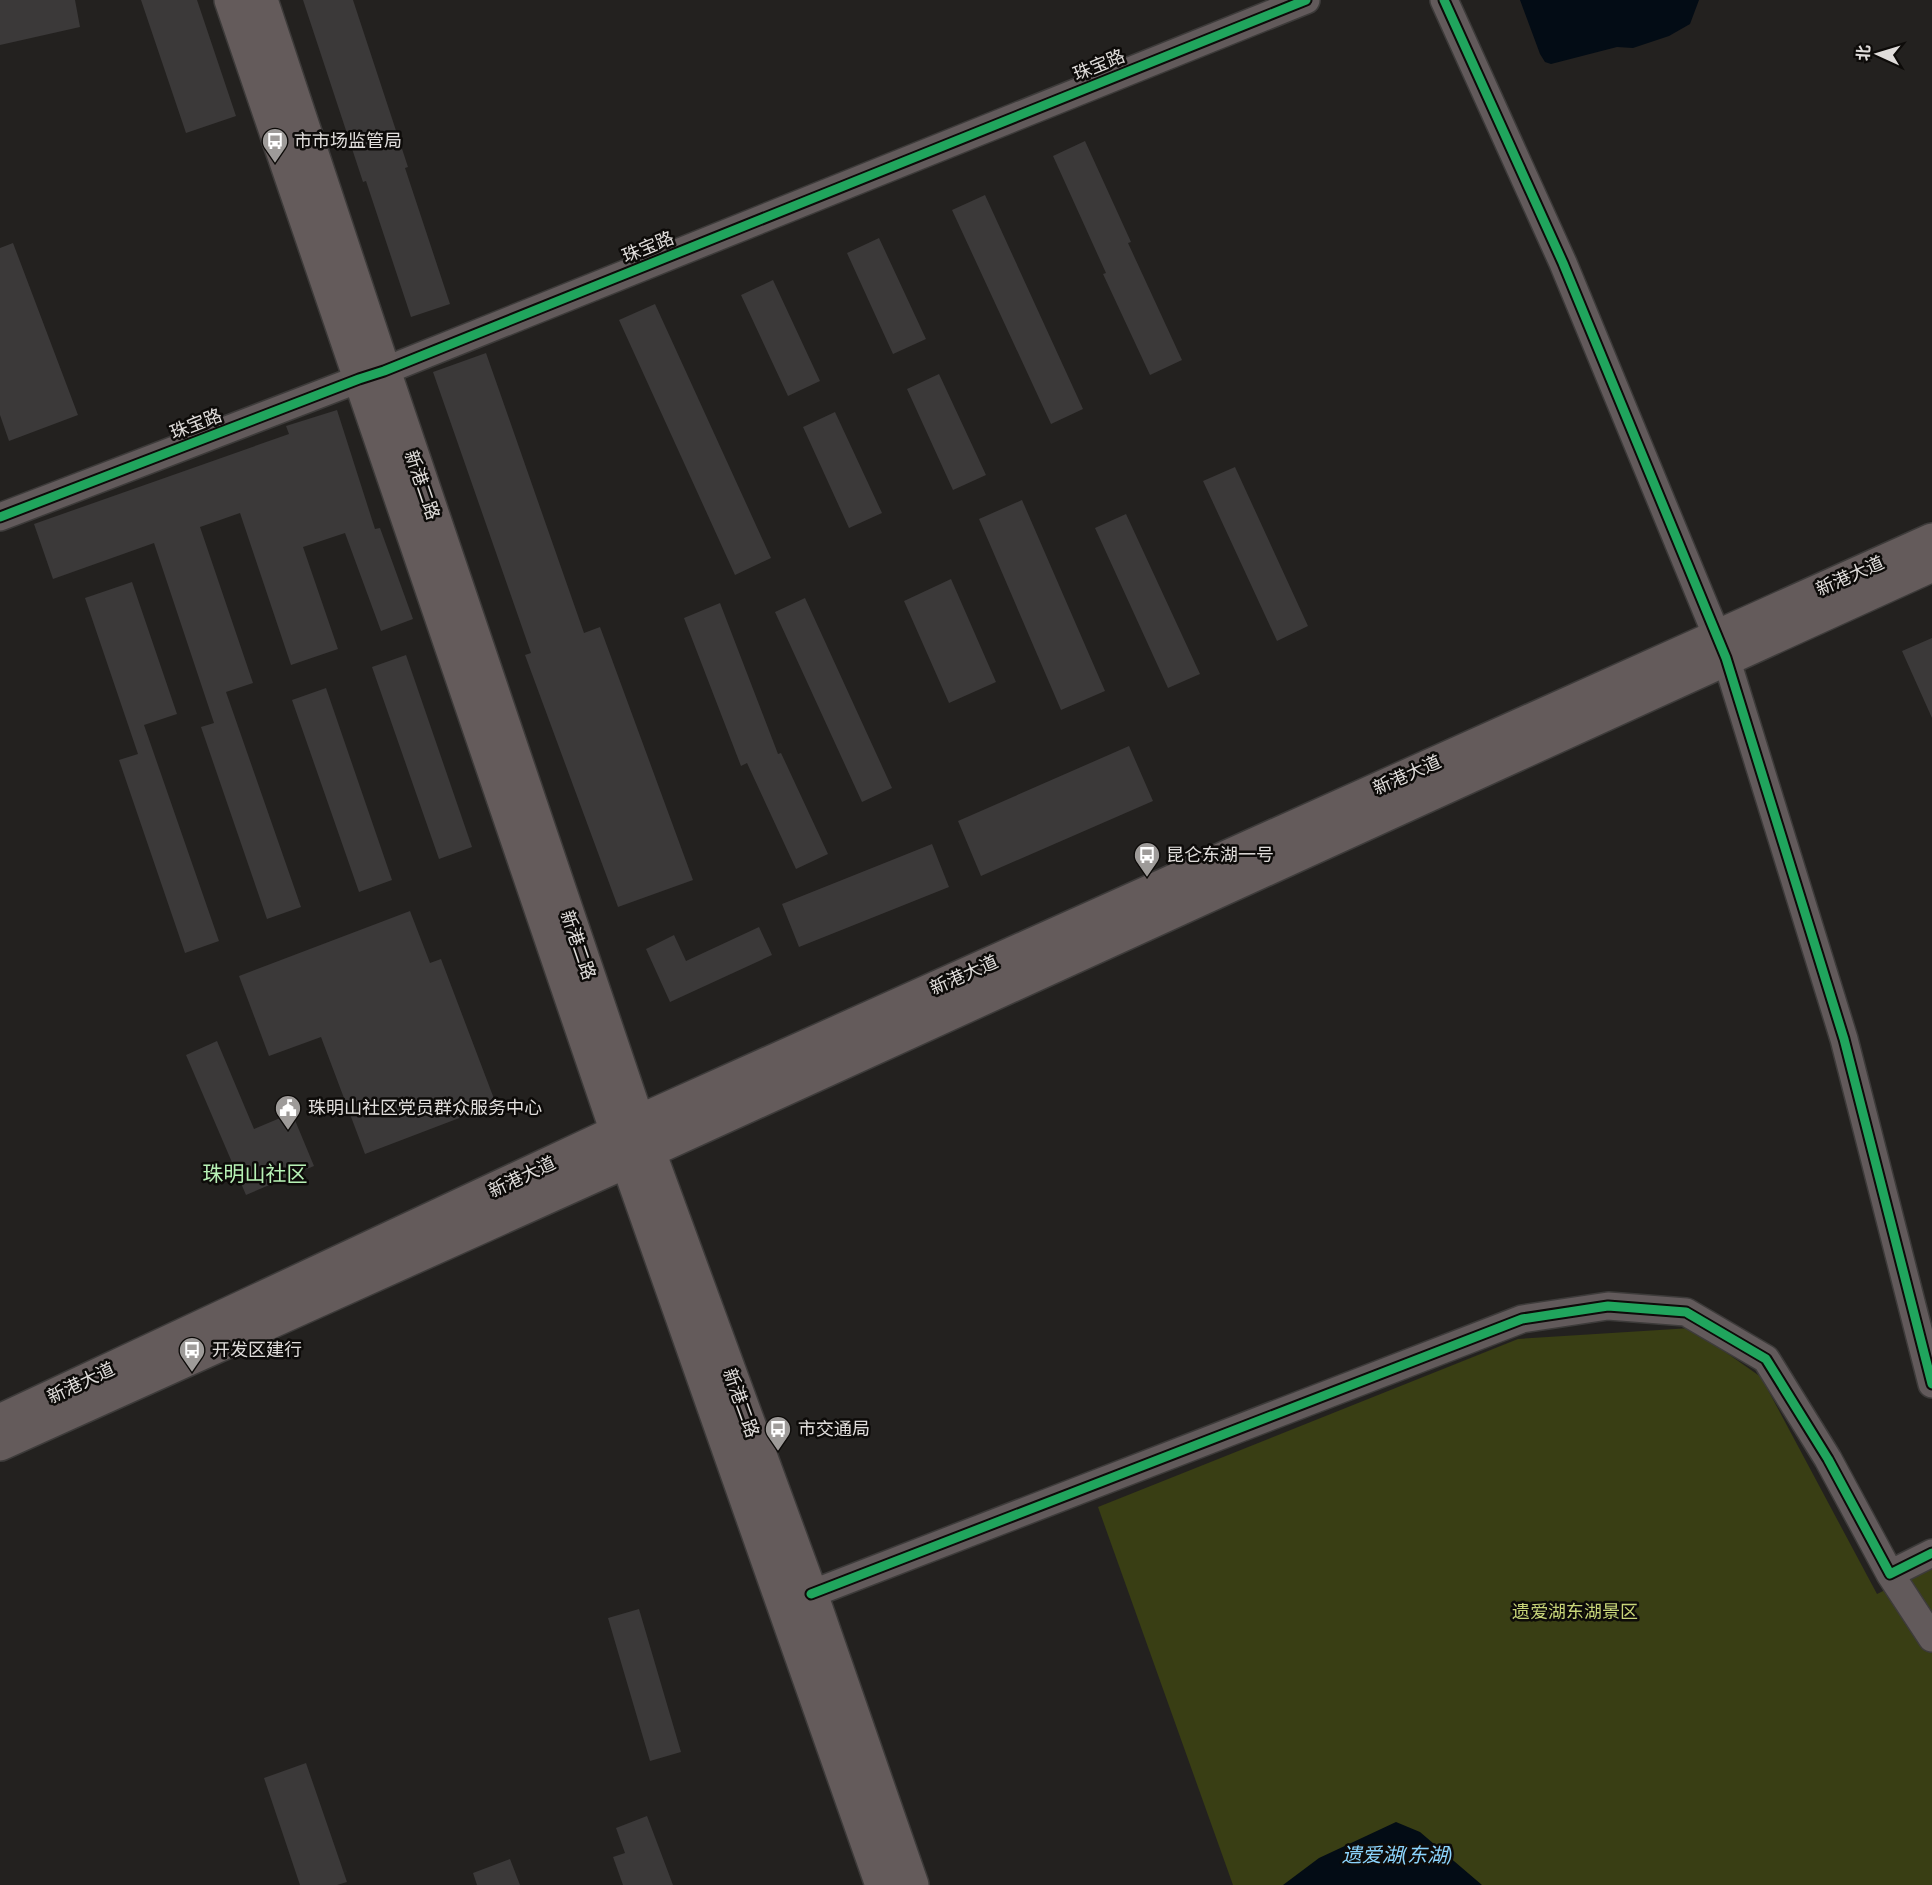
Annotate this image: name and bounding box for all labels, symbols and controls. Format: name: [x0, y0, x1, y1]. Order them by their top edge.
north arrow: [1848, 24, 1908, 84]
street label: 珠宝路: [1069, 44, 1128, 84]
text: 北: [1853, 44, 1873, 62]
bus stop icon: 市市场监管局: [260, 126, 290, 164]
place label: 市市场监管局: [294, 129, 402, 151]
street label: 珠宝路: [618, 226, 677, 266]
street label: 珠宝路: [166, 403, 225, 443]
street label: 新港二路: [401, 447, 445, 522]
street label: 新港大道: [1812, 550, 1887, 600]
street label: 新港大道: [1369, 749, 1444, 799]
bus stop icon: 昆仑东湖一号: [1132, 840, 1162, 878]
place label: 昆仑东湖一号: [1166, 843, 1274, 865]
street label: 新港二路: [557, 907, 601, 982]
street label: 新港大道: [926, 949, 1001, 999]
public building icon: 珠明山社区党员群众服务中心: [273, 1093, 303, 1131]
place label: 珠明山社区党员群众服务中心: [308, 1096, 542, 1118]
street label: 新港大道: [484, 1151, 559, 1201]
district label: 珠明山社区: [203, 1160, 308, 1185]
bus stop icon: 开发区建行: [177, 1335, 207, 1373]
place label: 开发区建行: [212, 1338, 302, 1360]
street label: 新港大道: [43, 1357, 118, 1407]
street label: 新港二路: [719, 1365, 765, 1440]
bus stop icon: 市交通局: [763, 1414, 793, 1452]
place label: 市交通局: [798, 1417, 870, 1439]
park label: 遗爱湖东湖景区: [1512, 1600, 1638, 1622]
water label: 遗爱湖(东湖): [1342, 1842, 1452, 1866]

